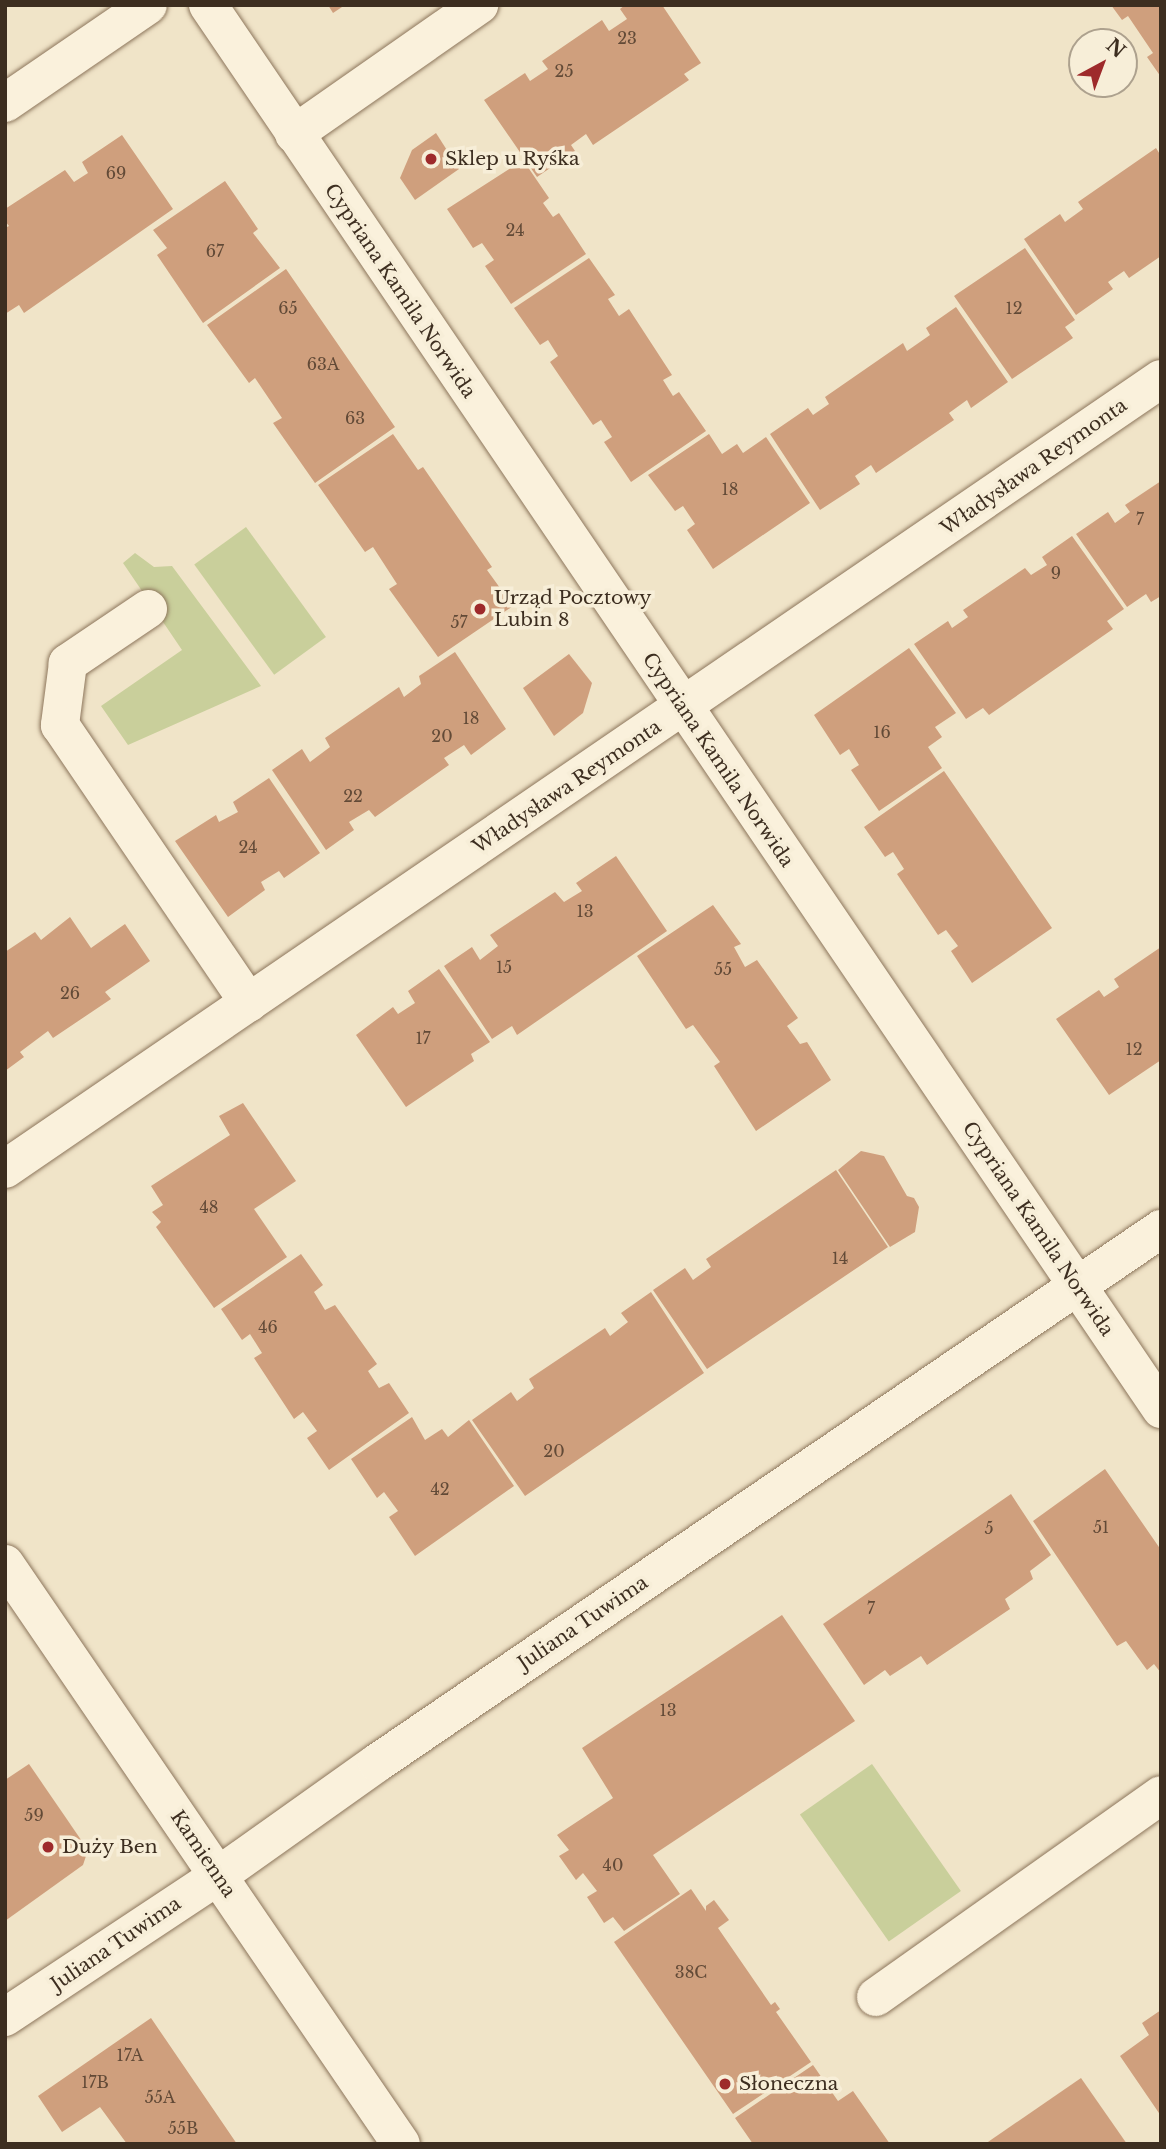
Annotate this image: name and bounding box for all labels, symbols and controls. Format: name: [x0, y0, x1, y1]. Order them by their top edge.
house number: 23: [617, 28, 637, 48]
north arrow: [1068, 28, 1138, 98]
text: N: [1102, 34, 1130, 63]
house number: 25: [555, 61, 573, 81]
place label: Sklep u Ryśka: [445, 148, 580, 170]
marker: Sklep u Ryśka: [423, 151, 439, 167]
house number: 69: [106, 163, 126, 183]
street label: Cypriana Kamila Norwida: [320, 179, 480, 403]
house number: 24: [505, 220, 525, 240]
house number: 67: [206, 241, 224, 261]
house number: 65: [278, 298, 298, 318]
house number: 12: [1006, 298, 1022, 318]
house number: 63A: [307, 354, 339, 374]
street label: Władysława Reymonta: [936, 394, 1132, 540]
house number: 63: [345, 408, 365, 428]
house number: 18: [722, 479, 738, 499]
house number: 7: [1136, 509, 1144, 529]
house number: 9: [1051, 563, 1061, 583]
place label: Urząd Pocztowy Lubin 8: [494, 587, 651, 631]
marker: Urząd Pocztowy Lubin 8: [472, 601, 488, 617]
house number: 57: [450, 612, 468, 632]
street label: Cypriana Kamila Norwida: [638, 648, 798, 872]
house number: 18: [463, 708, 479, 728]
street label: Władysława Reymonta: [469, 715, 665, 859]
house number: 16: [873, 722, 891, 742]
house number: 20: [431, 726, 453, 746]
house number: 22: [343, 786, 363, 806]
house number: 24: [238, 837, 258, 857]
house number: 13: [577, 901, 593, 921]
house number: 15: [496, 957, 512, 977]
house number: 55: [714, 959, 732, 979]
house number: 26: [60, 983, 80, 1003]
house number: 17: [415, 1028, 431, 1048]
house number: 12: [1126, 1039, 1142, 1059]
street label: Cypriana Kamila Norwida: [958, 1117, 1118, 1341]
house number: 48: [199, 1197, 219, 1217]
house number: 14: [832, 1248, 848, 1268]
house number: 46: [258, 1317, 278, 1337]
house number: 20: [543, 1441, 565, 1461]
house number: 42: [430, 1479, 450, 1499]
house number: 51: [1093, 1517, 1109, 1537]
house number: 5: [984, 1518, 994, 1538]
street label: Juliana Tuwima: [513, 1571, 653, 1675]
house number: 7: [867, 1598, 875, 1618]
house number: 13: [660, 1700, 676, 1720]
house number: 59: [24, 1805, 44, 1825]
street label: Kamienna: [166, 1806, 240, 1902]
place label: Duży Ben: [62, 1836, 158, 1858]
marker: Duży Ben: [40, 1839, 56, 1855]
house number: 40: [603, 1855, 623, 1875]
street label: Juliana Tuwima: [46, 1892, 186, 1996]
house number: 38C: [675, 1962, 707, 1982]
house number: 17A: [117, 2045, 143, 2065]
house number: 17B: [81, 2072, 109, 2092]
place label: Słoneczna: [739, 2073, 838, 2095]
marker: Słoneczna: [717, 2076, 733, 2092]
house number: 55A: [145, 2087, 175, 2107]
house number: 55B: [168, 2118, 198, 2138]

